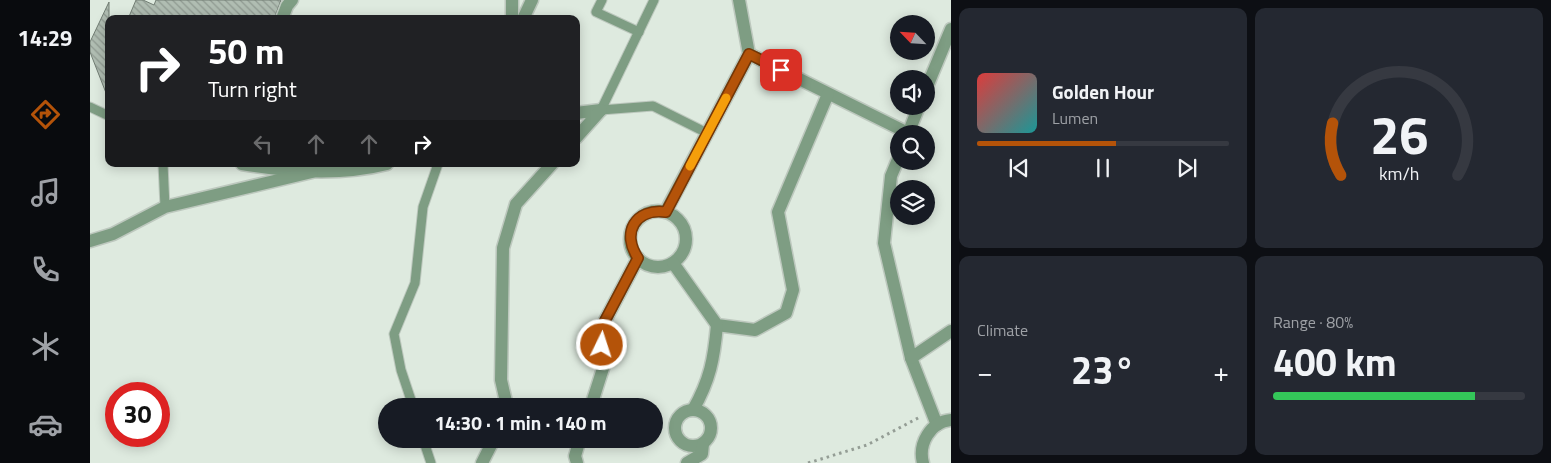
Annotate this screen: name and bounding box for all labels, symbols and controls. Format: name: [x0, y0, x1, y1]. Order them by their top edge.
north arrow: [890, 15, 935, 60]
map controls: [890, 15, 935, 225]
text: 14:29: [18, 21, 72, 55]
text: 50 m: [208, 24, 284, 78]
icon: right: [125, 35, 190, 100]
pin: [760, 49, 802, 91]
icon: arrive: [767, 56, 795, 84]
button: sound: [890, 70, 935, 115]
text: Turn right: [208, 72, 297, 106]
text: Golden Hour: [1052, 77, 1154, 106]
text: 26: [1370, 95, 1428, 174]
icon: directions: [28, 97, 63, 132]
text: Lumen: [1052, 106, 1098, 130]
button: search: [890, 125, 935, 170]
icon: left: [249, 130, 277, 158]
icon: ahead: [302, 130, 330, 158]
icon: ahead: [355, 130, 383, 158]
icon: right: [408, 130, 436, 158]
icon: previous: [1005, 154, 1033, 182]
icon: pause: [1089, 154, 1117, 182]
icon: next: [1173, 154, 1201, 182]
text: km/h: [1379, 160, 1419, 187]
icon: music: [28, 175, 63, 210]
button: layers: [890, 180, 935, 225]
icon: phone: [28, 252, 63, 287]
text: Range · 80%: [1273, 310, 1353, 334]
position arrow: [575, 318, 627, 370]
text: Climate: [977, 318, 1028, 342]
icon: climate: [28, 329, 63, 364]
text: 400 km: [1273, 333, 1397, 391]
text: 23°: [1071, 341, 1135, 399]
text: −: [977, 350, 993, 393]
text: +: [1213, 350, 1229, 393]
speed limit sign: 30: [105, 382, 170, 447]
icon: car: [28, 407, 63, 442]
text: 14:30 · 1 min · 140 m: [434, 408, 607, 437]

